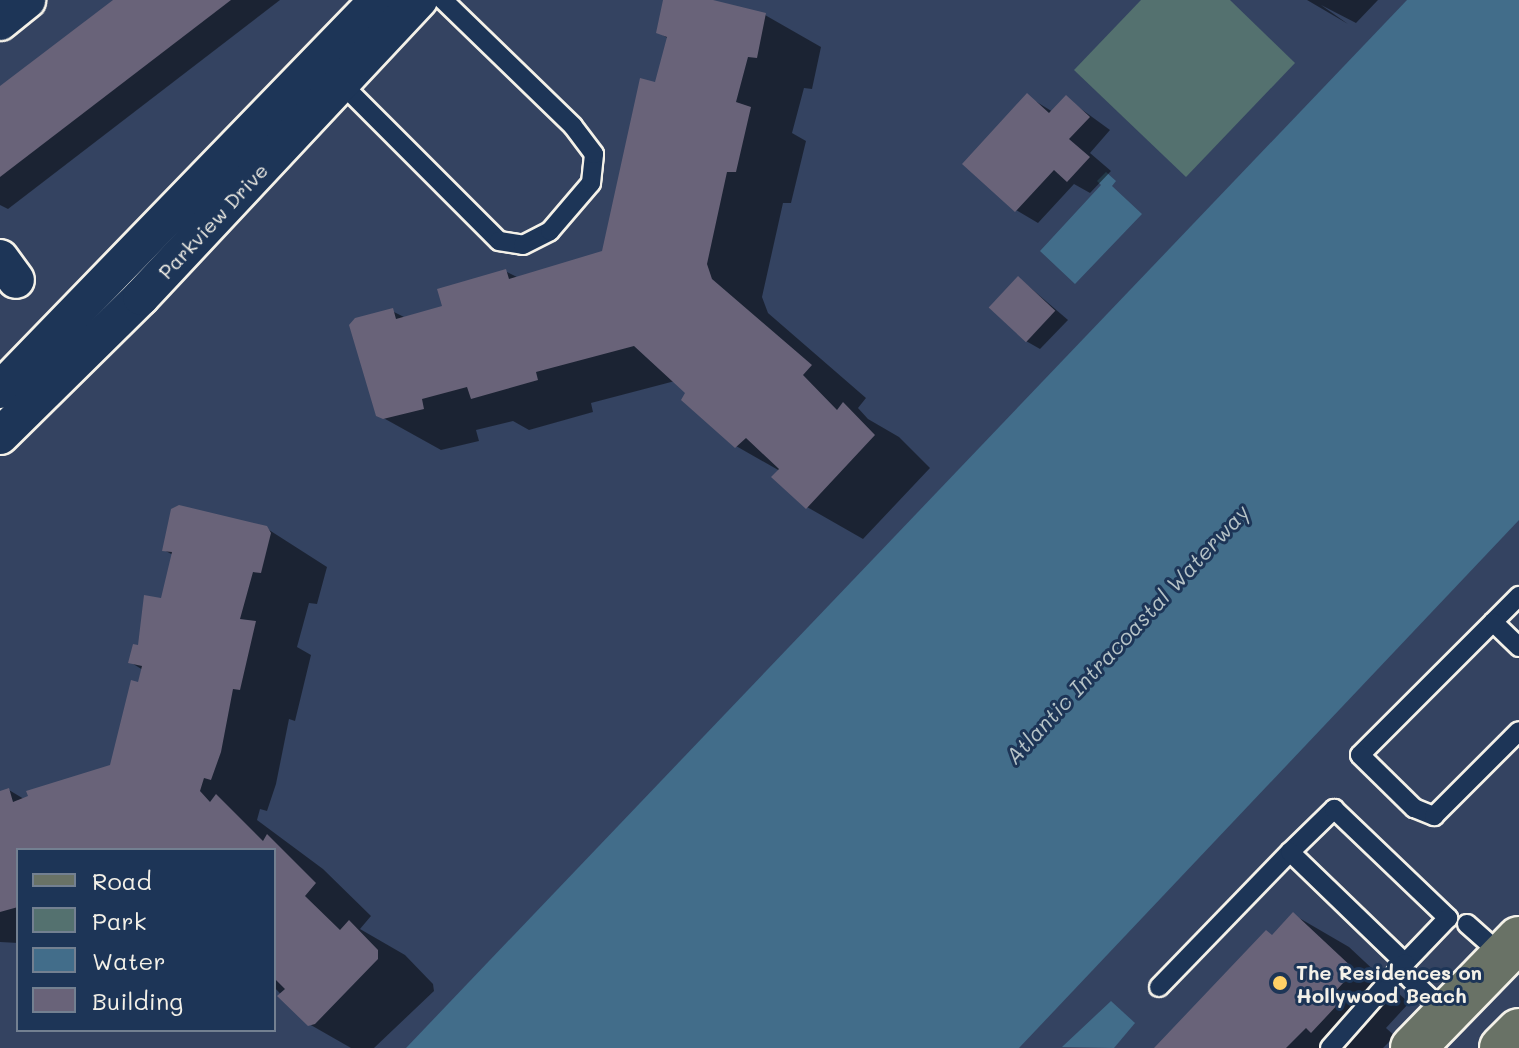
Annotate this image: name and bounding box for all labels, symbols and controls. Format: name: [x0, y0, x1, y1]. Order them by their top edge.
street label: Parkview Drive: [153, 158, 273, 284]
water label: Atlantic Intracoastal Waterway: [1000, 499, 1254, 769]
legend: [16, 848, 276, 1032]
text: Road: [92, 865, 152, 896]
text: Park: [92, 905, 146, 936]
text: Water: [92, 945, 166, 976]
place label: The Residences on Hollywood Beach: [1296, 960, 1482, 1007]
marker: The Residences on Hollywood Beach: [1271, 974, 1289, 992]
text: Building: [92, 985, 183, 1016]

